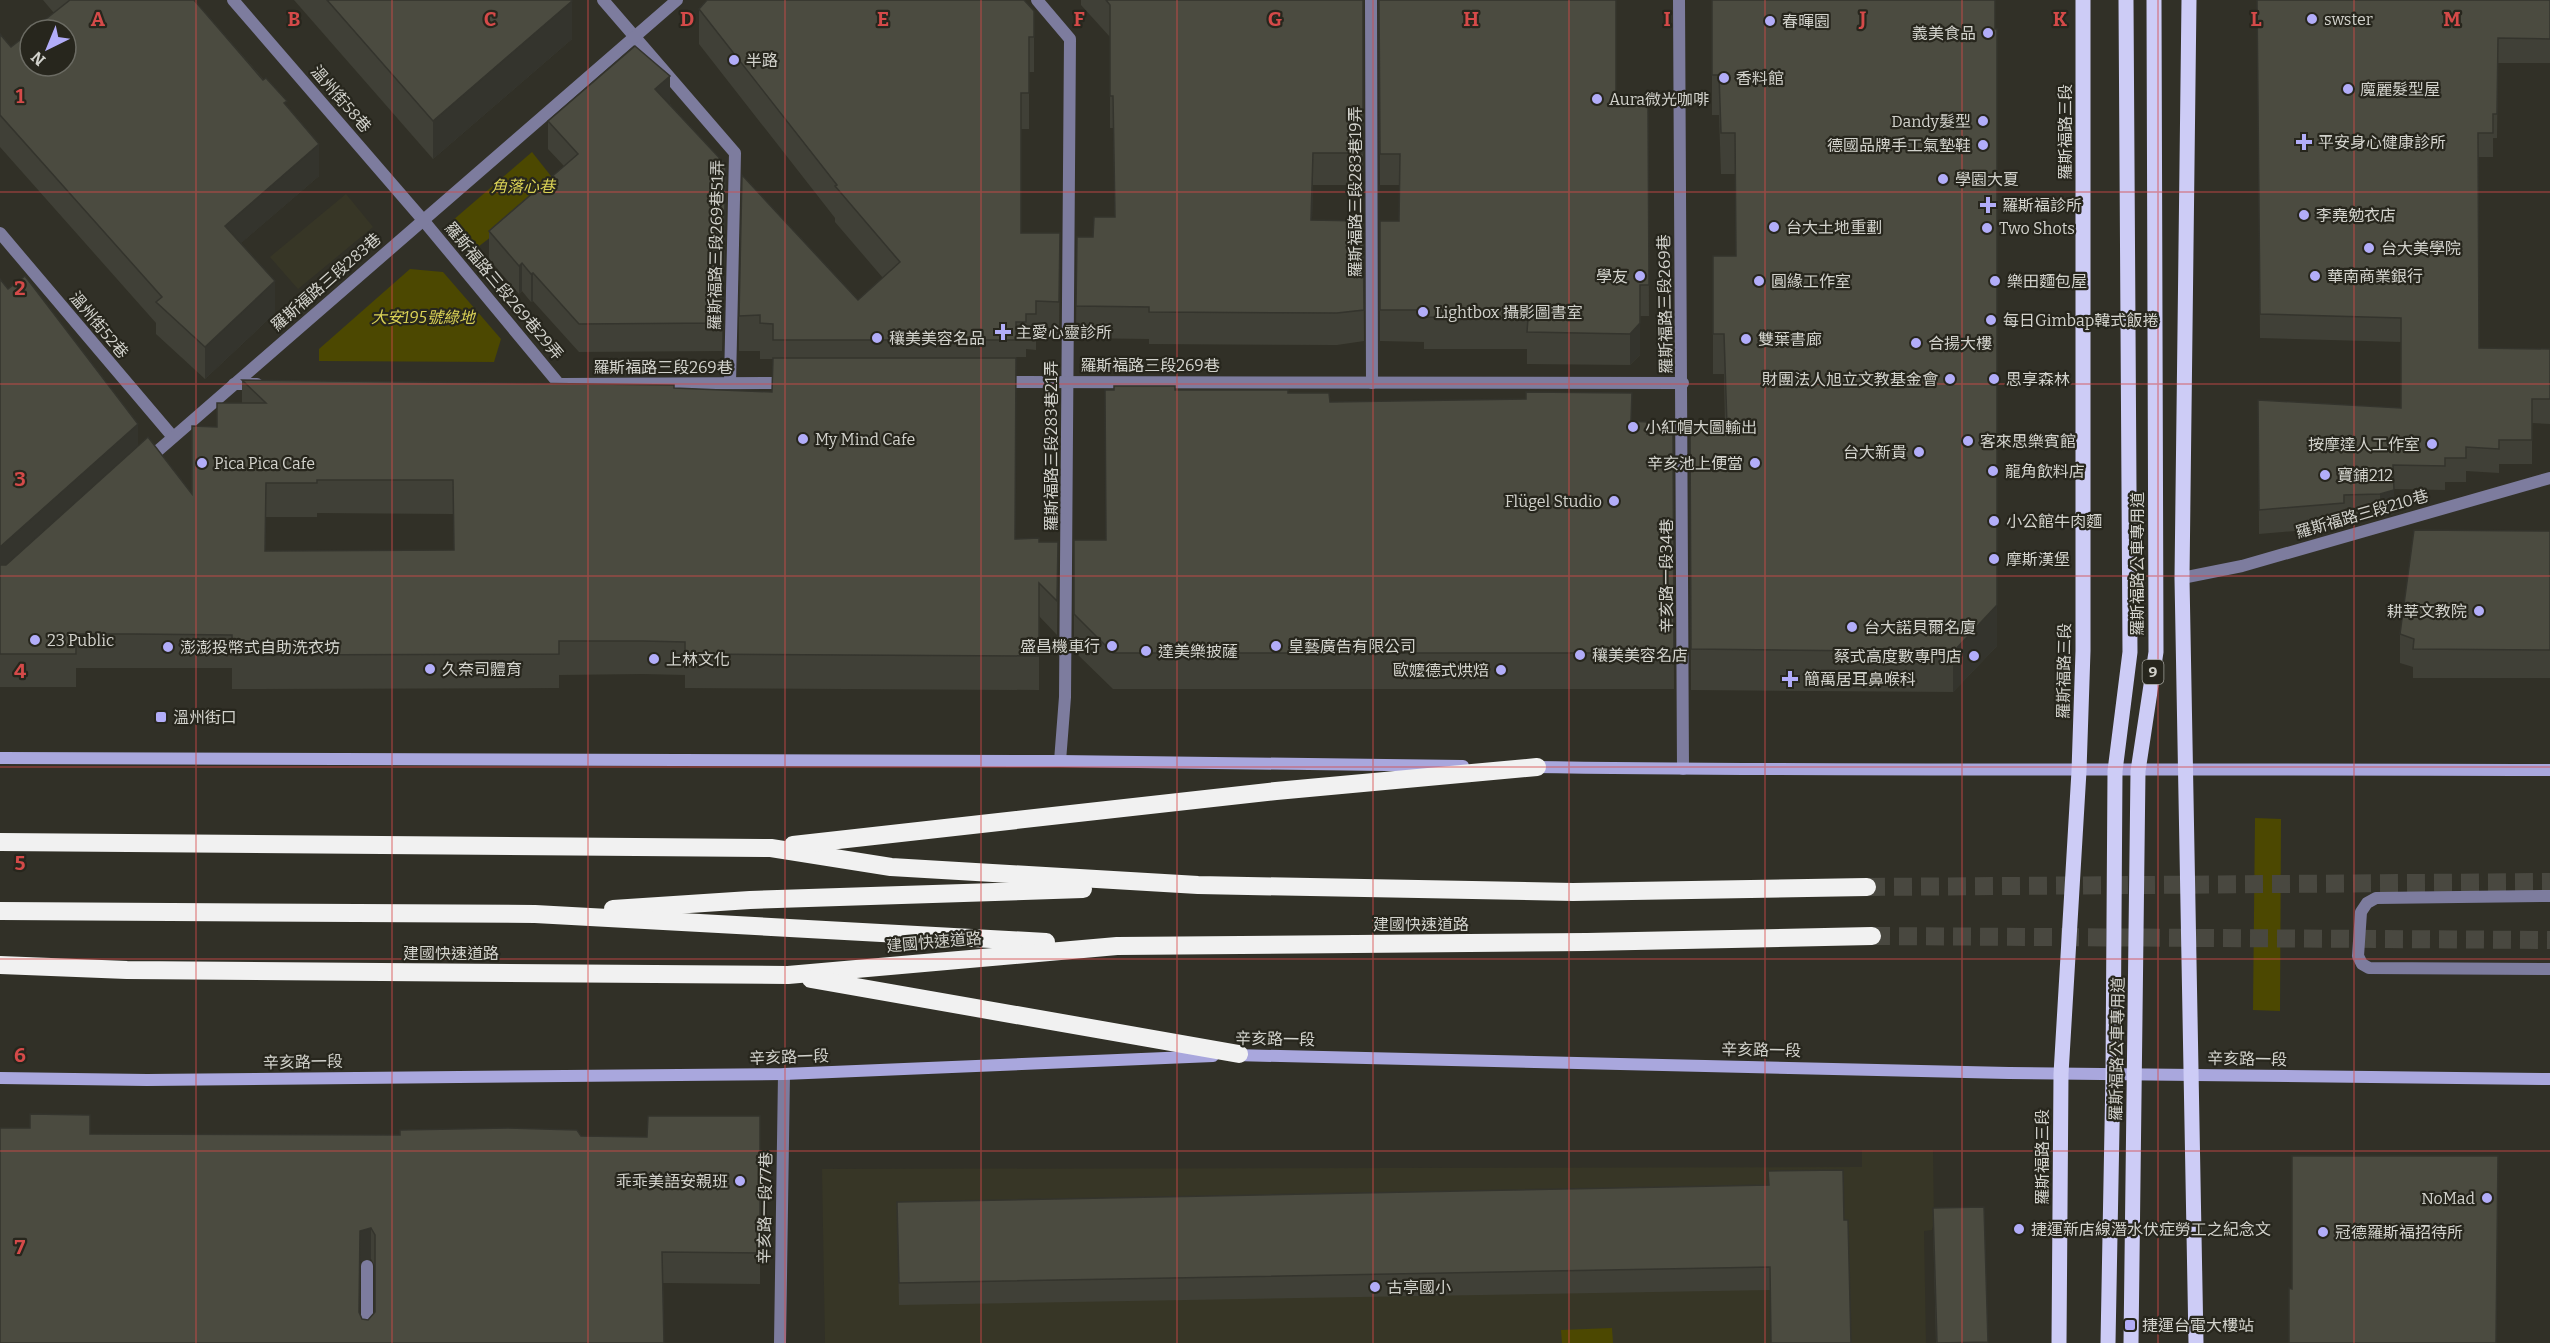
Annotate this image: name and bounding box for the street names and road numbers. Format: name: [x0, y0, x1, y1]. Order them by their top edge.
street label: 溫州街58巷: [307, 62, 375, 136]
street label: 羅斯福路三段: [2056, 84, 2075, 180]
street label: 羅斯福路三段283巷19弄: [1346, 106, 1365, 278]
street label: 羅斯福路三段269巷51弄: [705, 160, 727, 330]
street label: 羅斯福路三段269巷29弄: [441, 218, 567, 364]
street label: 羅斯福路三段283巷: [267, 229, 385, 335]
street label: 羅斯福路三段269巷: [1654, 234, 1676, 374]
street label: 溫州街52巷: [66, 288, 132, 362]
street label: 羅斯福路三段269巷: [1080, 356, 1220, 375]
street label: 羅斯福路三段269巷: [593, 358, 733, 377]
street label: 羅斯福路三段283巷21弄: [1042, 361, 1061, 531]
street label: 羅斯福路三段210巷: [2293, 486, 2431, 542]
street label: 羅斯福路公車專用道: [2128, 492, 2147, 636]
street label: 辛亥路一段34巷: [1657, 519, 1676, 633]
street label: 羅斯福路三段: [2054, 623, 2074, 719]
road number: 9: [2142, 660, 2164, 684]
street label: 建國快速道路: [1373, 915, 1469, 934]
street label: 建國快速道路: [885, 928, 983, 956]
street label: 建國快速道路: [403, 944, 499, 963]
street label: 羅斯福路公車專用道: [2106, 977, 2128, 1121]
street label: 辛亥路一段: [1235, 1029, 1315, 1049]
street label: 辛亥路一段: [1721, 1040, 1801, 1060]
street label: 辛亥路一段: [749, 1046, 829, 1068]
street label: 辛亥路一段: [2207, 1049, 2287, 1069]
street label: 辛亥路一段: [263, 1052, 343, 1072]
street label: 羅斯福路三段: [2033, 1109, 2052, 1205]
street label: 辛亥路一段77巷: [755, 1152, 775, 1264]

